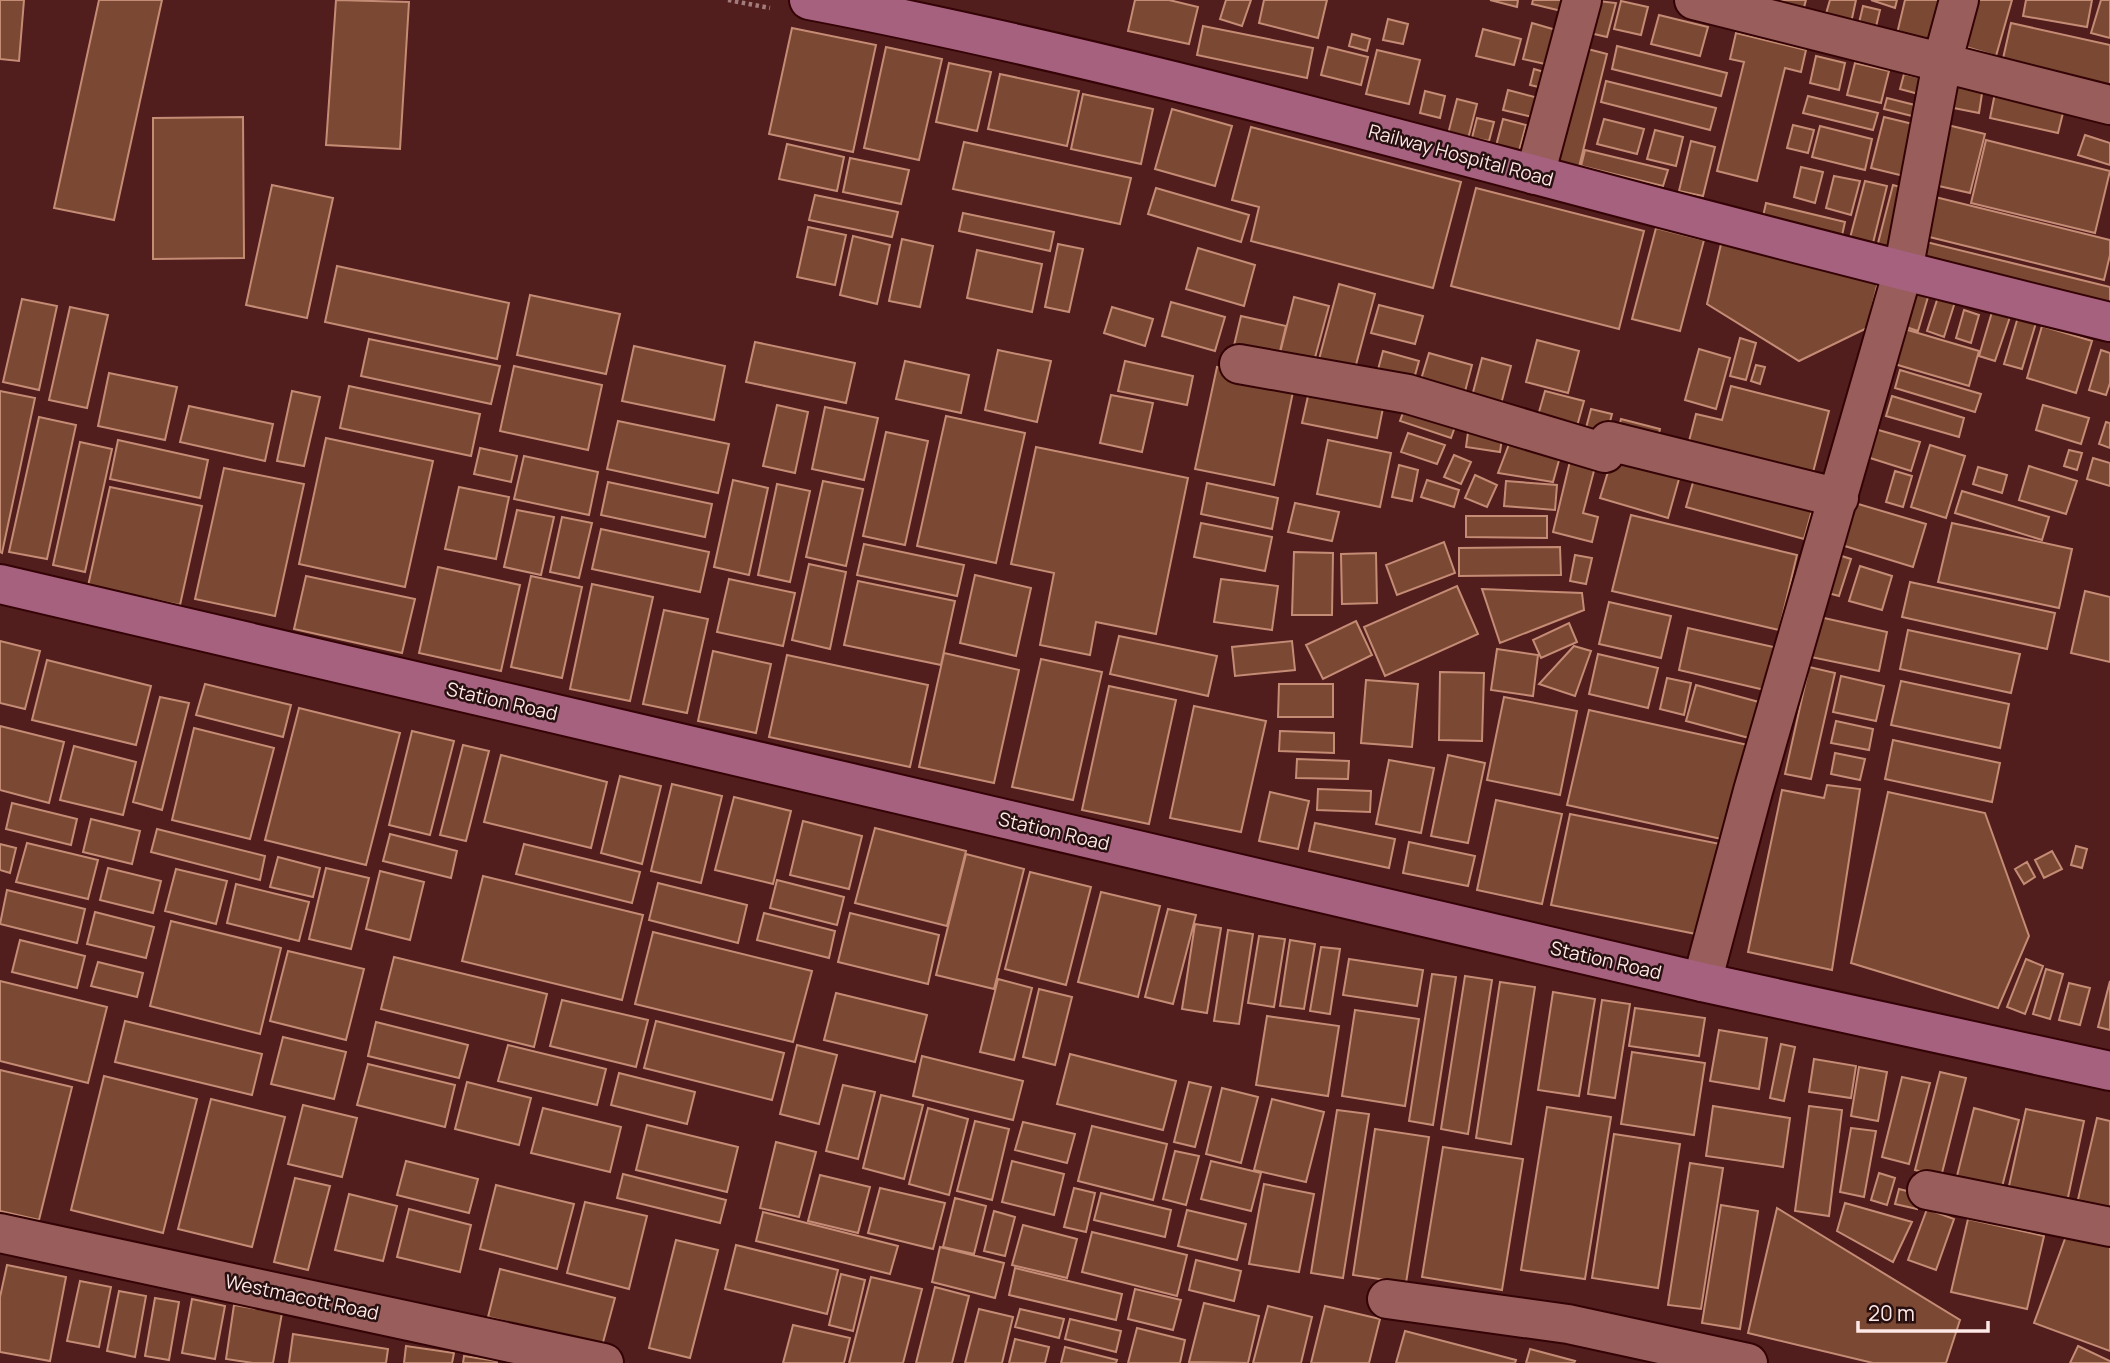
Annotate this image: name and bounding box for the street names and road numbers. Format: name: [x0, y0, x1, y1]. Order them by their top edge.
street label: Railway Hospital Road: [1366, 118, 1556, 192]
street label: Station Road: [444, 676, 560, 726]
street label: Station Road: [996, 806, 1112, 856]
street label: Station Road: [1548, 935, 1664, 985]
street label: Westmacott Road: [223, 1268, 381, 1326]

